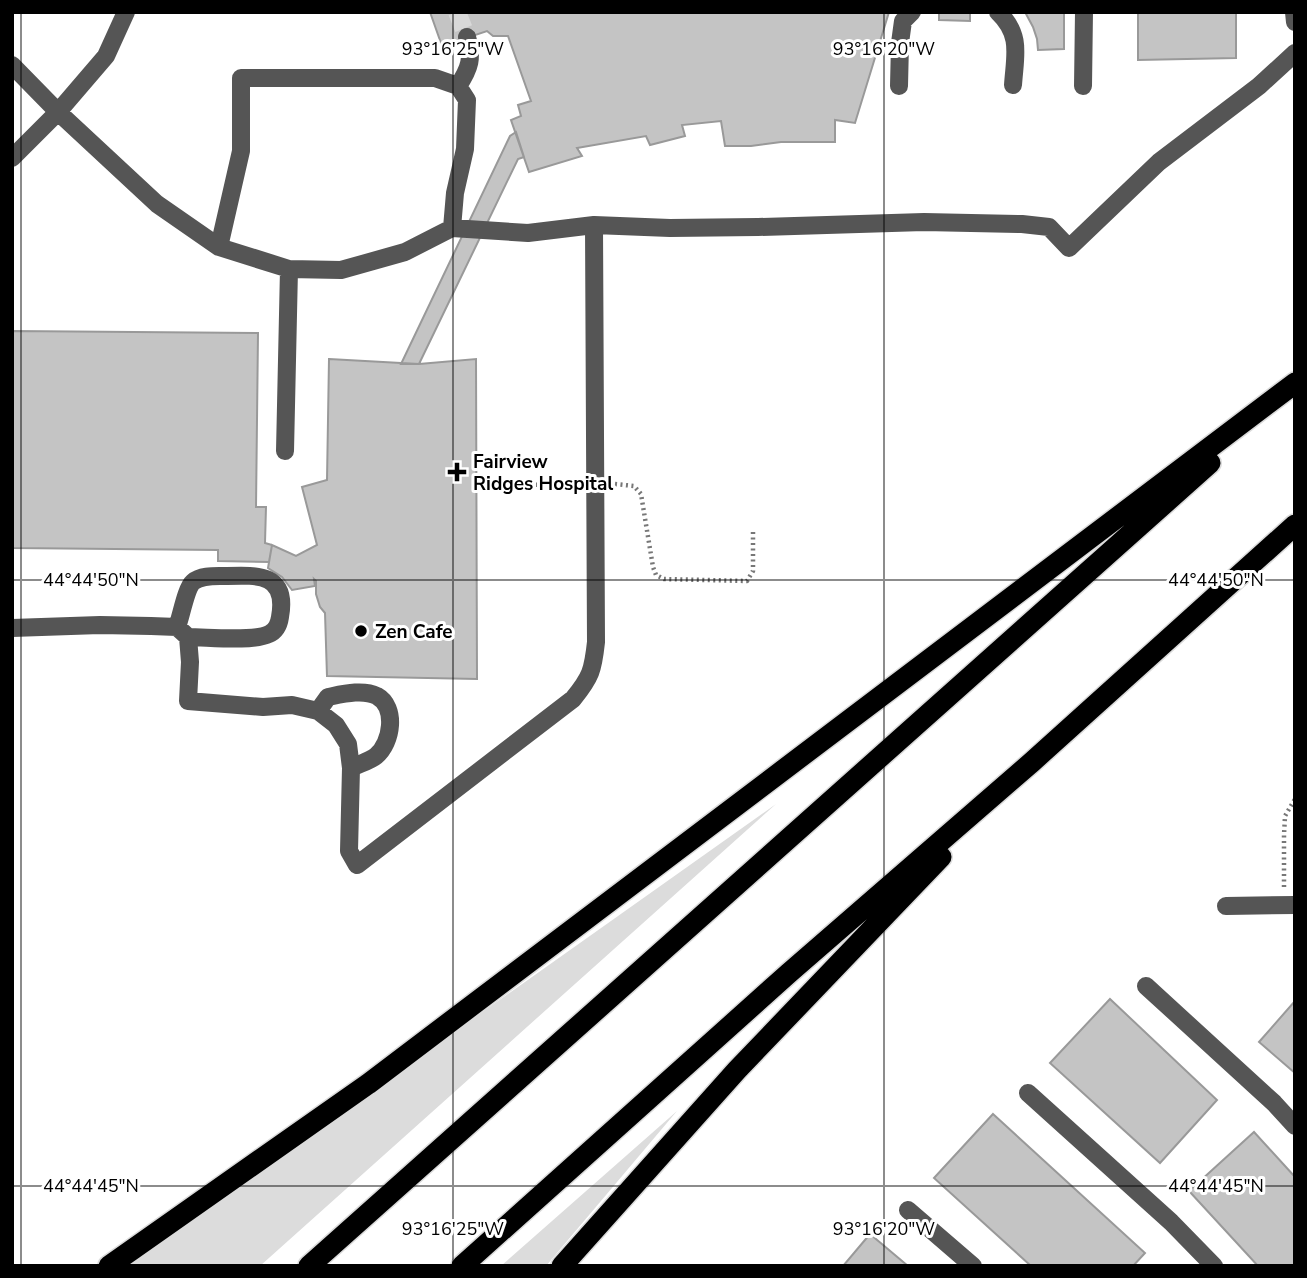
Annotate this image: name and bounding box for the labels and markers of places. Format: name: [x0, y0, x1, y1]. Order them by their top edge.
place label: Fairview Ridges Hospital: [473, 449, 613, 497]
marker: Fairview Ridges Hospital: [447, 462, 467, 482]
place label: Zen Cafe: [375, 619, 453, 645]
marker: Zen Cafe: [353, 623, 369, 639]

